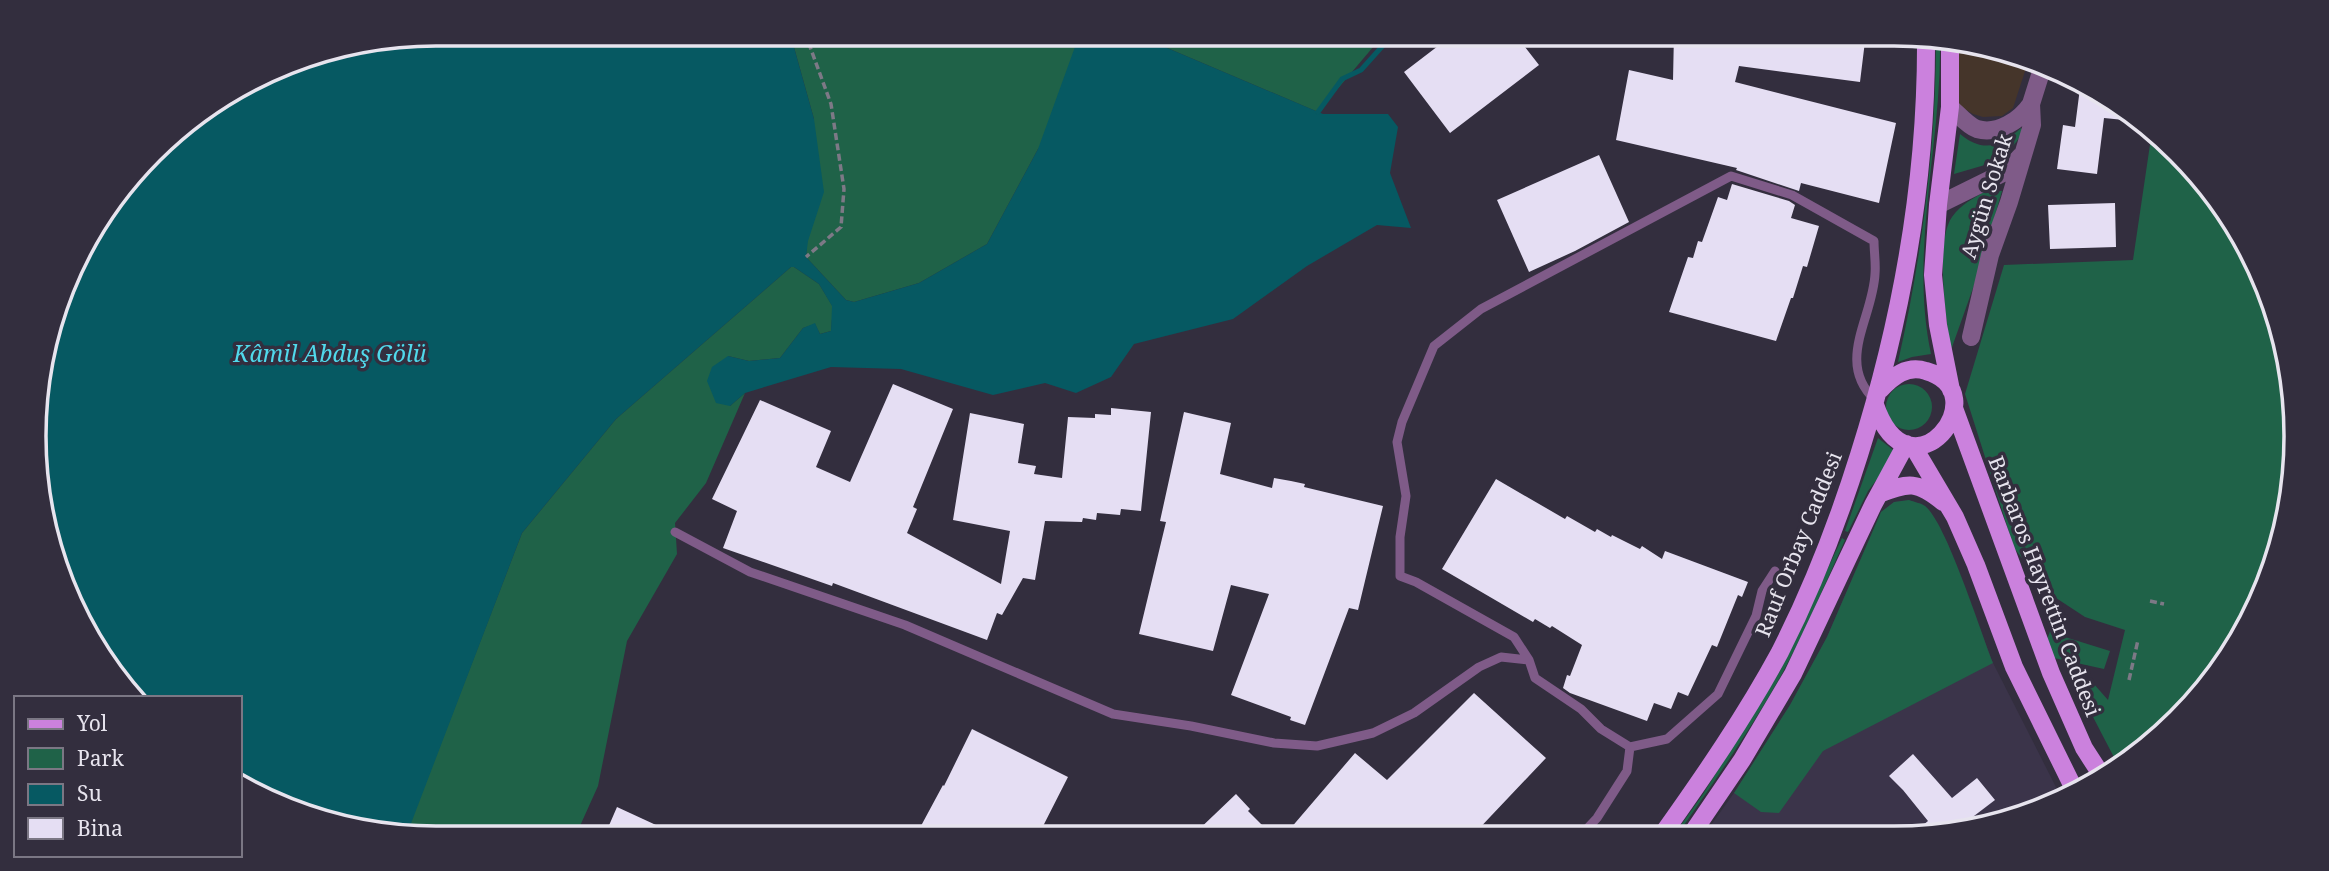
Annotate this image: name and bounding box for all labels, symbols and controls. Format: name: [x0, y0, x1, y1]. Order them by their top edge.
street label: Aygün Sokak: [1954, 129, 2018, 262]
water label: Kâmil Abduş Gölü: [232, 337, 427, 369]
street label: Rauf Orbay Caddesi: [1748, 447, 1848, 641]
street label: Barbaros Hayrettin Caddesi: [1982, 452, 2108, 720]
legend: [14, 696, 242, 857]
text: Yol: [76, 709, 108, 737]
text: Park: [77, 744, 124, 772]
text: Su: [77, 779, 102, 807]
text: Bina: [77, 814, 123, 842]

